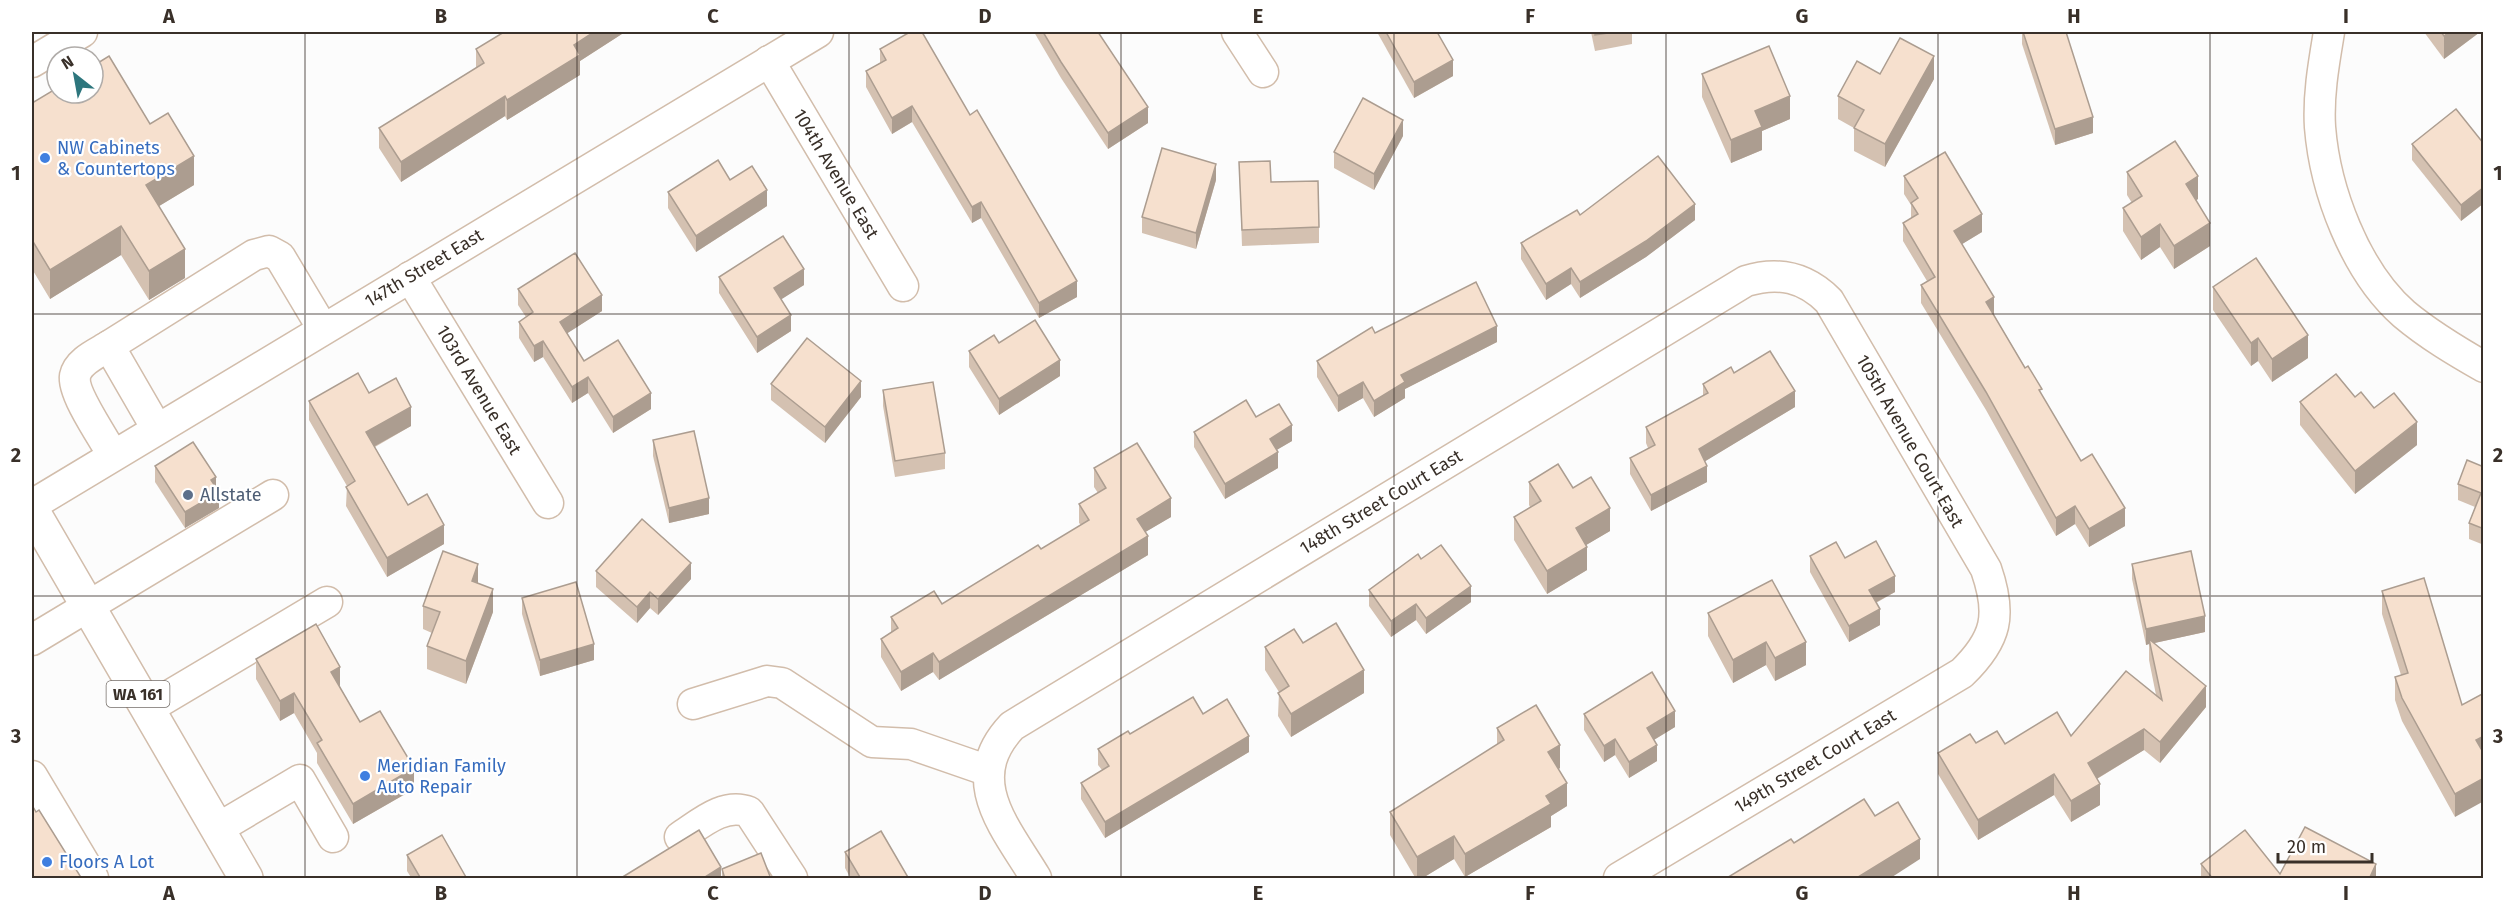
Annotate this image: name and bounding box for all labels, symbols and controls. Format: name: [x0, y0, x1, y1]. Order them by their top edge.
text: A: [162, 4, 176, 28]
text: B: [435, 4, 447, 28]
text: C: [707, 4, 719, 28]
text: D: [978, 4, 992, 28]
text: E: [1253, 4, 1263, 28]
text: F: [1525, 4, 1535, 28]
text: G: [1796, 4, 1808, 28]
text: H: [2067, 4, 2081, 28]
text: I: [2343, 4, 2349, 28]
north arrow: [45, 45, 105, 105]
text: N: [58, 52, 77, 73]
street label: 104th Avenue East: [789, 105, 884, 243]
place label: NW Cabinets & Countertops: [57, 137, 175, 180]
marker: NW Cabinets & Countertops: [38, 151, 52, 165]
text: 1: [11, 161, 21, 185]
text: 1: [2493, 161, 2503, 185]
street label: 147th Street East: [361, 224, 488, 312]
street label: 103rd Avenue East: [432, 321, 527, 459]
street label: 105th Avenue Court East: [1851, 351, 1969, 532]
text: 2: [11, 443, 21, 467]
text: 2: [2493, 443, 2503, 467]
street label: 148th Street Court East: [1296, 445, 1467, 559]
place label: Allstate: [200, 484, 261, 506]
marker: Allstate: [181, 488, 195, 502]
road number: WA 161: [106, 681, 170, 707]
street label: 149th Street Court East: [1730, 704, 1900, 818]
text: 3: [10, 724, 21, 748]
text: 3: [2492, 724, 2503, 748]
place label: Meridian Family Auto Repair: [377, 755, 506, 798]
marker: Meridian Family Auto Repair: [358, 769, 372, 783]
scale bar: [2278, 826, 2372, 864]
text: 20 m: [2287, 836, 2326, 858]
place label: Floors A Lot: [59, 851, 155, 873]
marker: Floors A Lot: [40, 855, 54, 869]
text: A: [162, 881, 176, 905]
text: B: [435, 881, 447, 905]
text: C: [707, 881, 719, 905]
text: D: [978, 881, 992, 905]
text: E: [1253, 881, 1263, 905]
text: F: [1525, 881, 1535, 905]
text: G: [1796, 881, 1808, 905]
text: H: [2067, 881, 2081, 905]
text: I: [2343, 881, 2349, 905]

